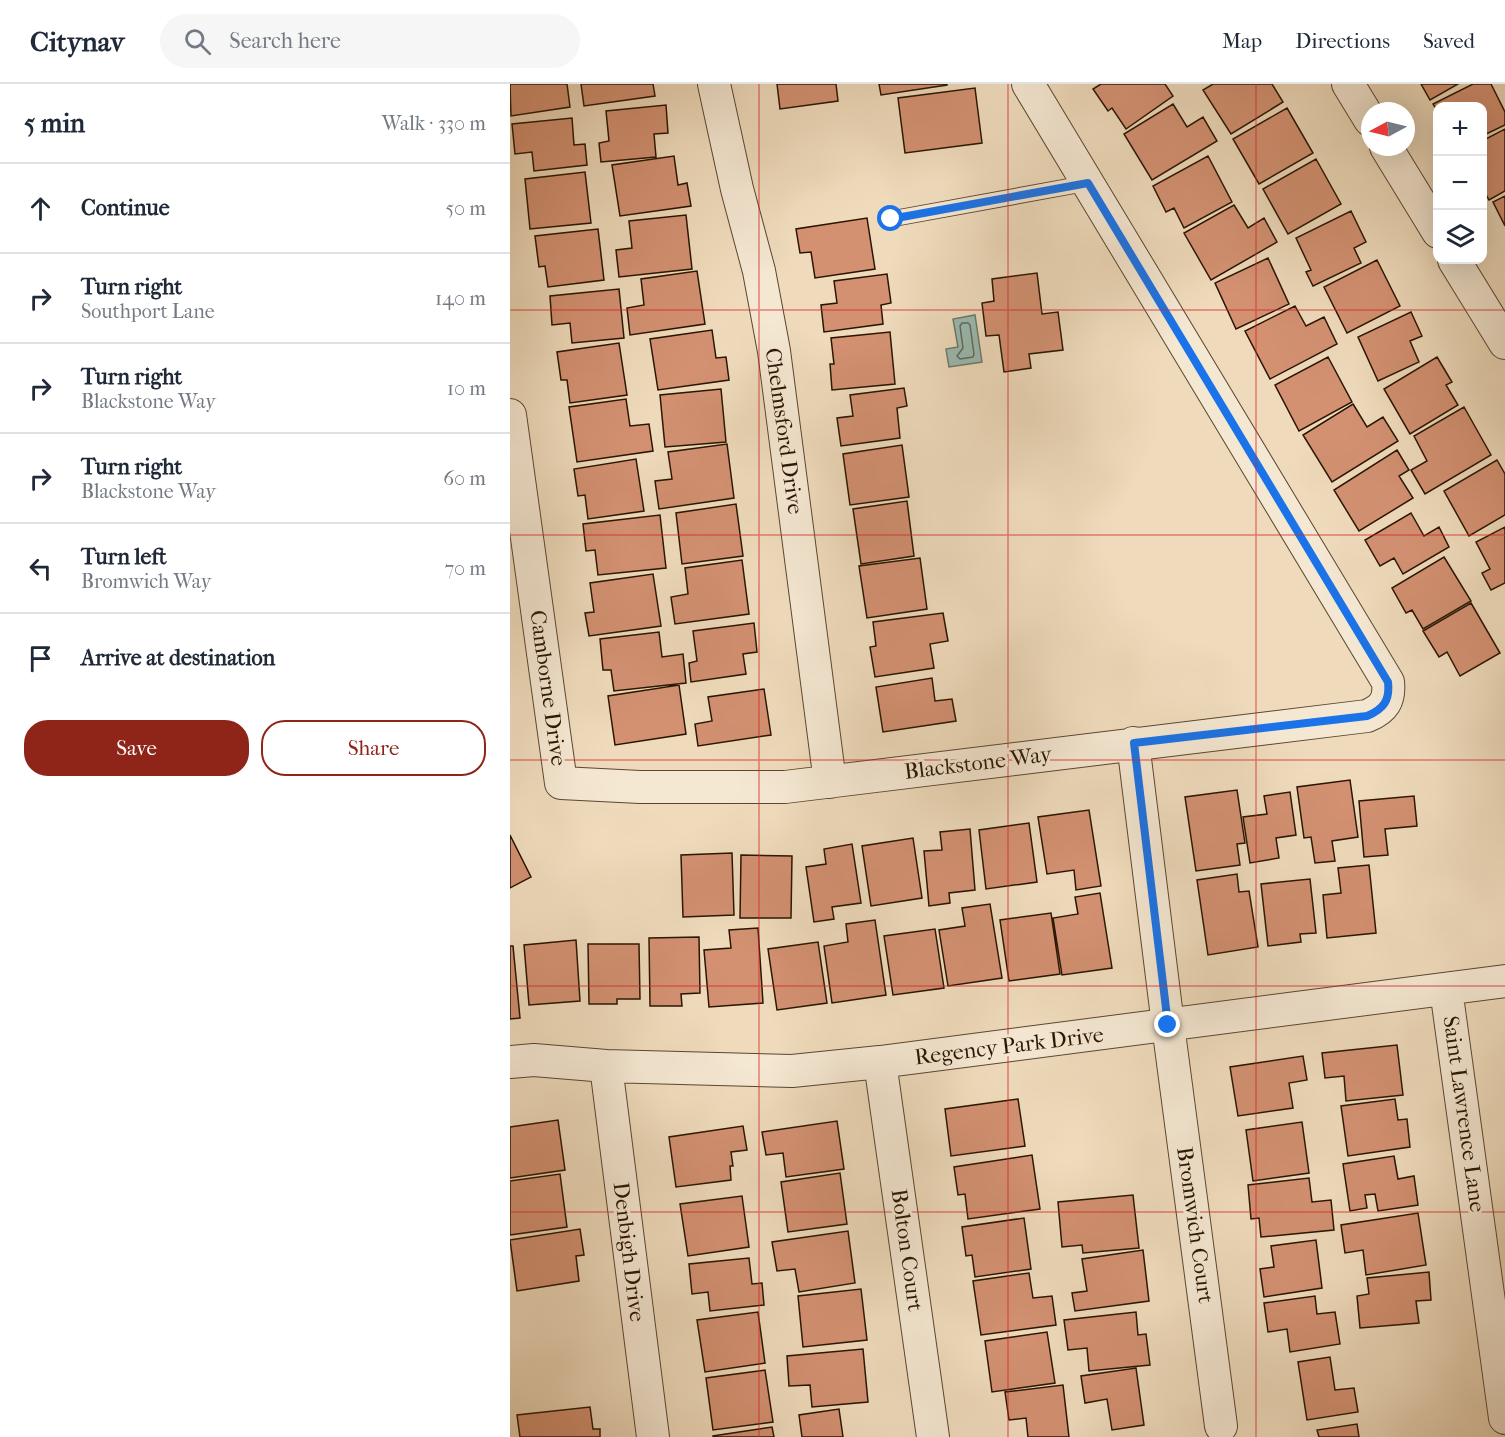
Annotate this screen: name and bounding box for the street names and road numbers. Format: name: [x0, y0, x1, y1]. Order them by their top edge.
street label: Chelmsford Drive: [759, 346, 809, 516]
street label: Camborne Drive: [524, 608, 572, 768]
street label: Blackstone Way: [903, 741, 1054, 785]
street label: Saint Lawrence Lane: [1437, 1014, 1491, 1214]
street label: Regency Park Drive: [913, 1022, 1105, 1070]
street label: Bromwich Court: [1171, 1145, 1219, 1305]
street label: Denbigh Drive: [608, 1181, 650, 1324]
street label: Bolton Court: [886, 1187, 928, 1313]

